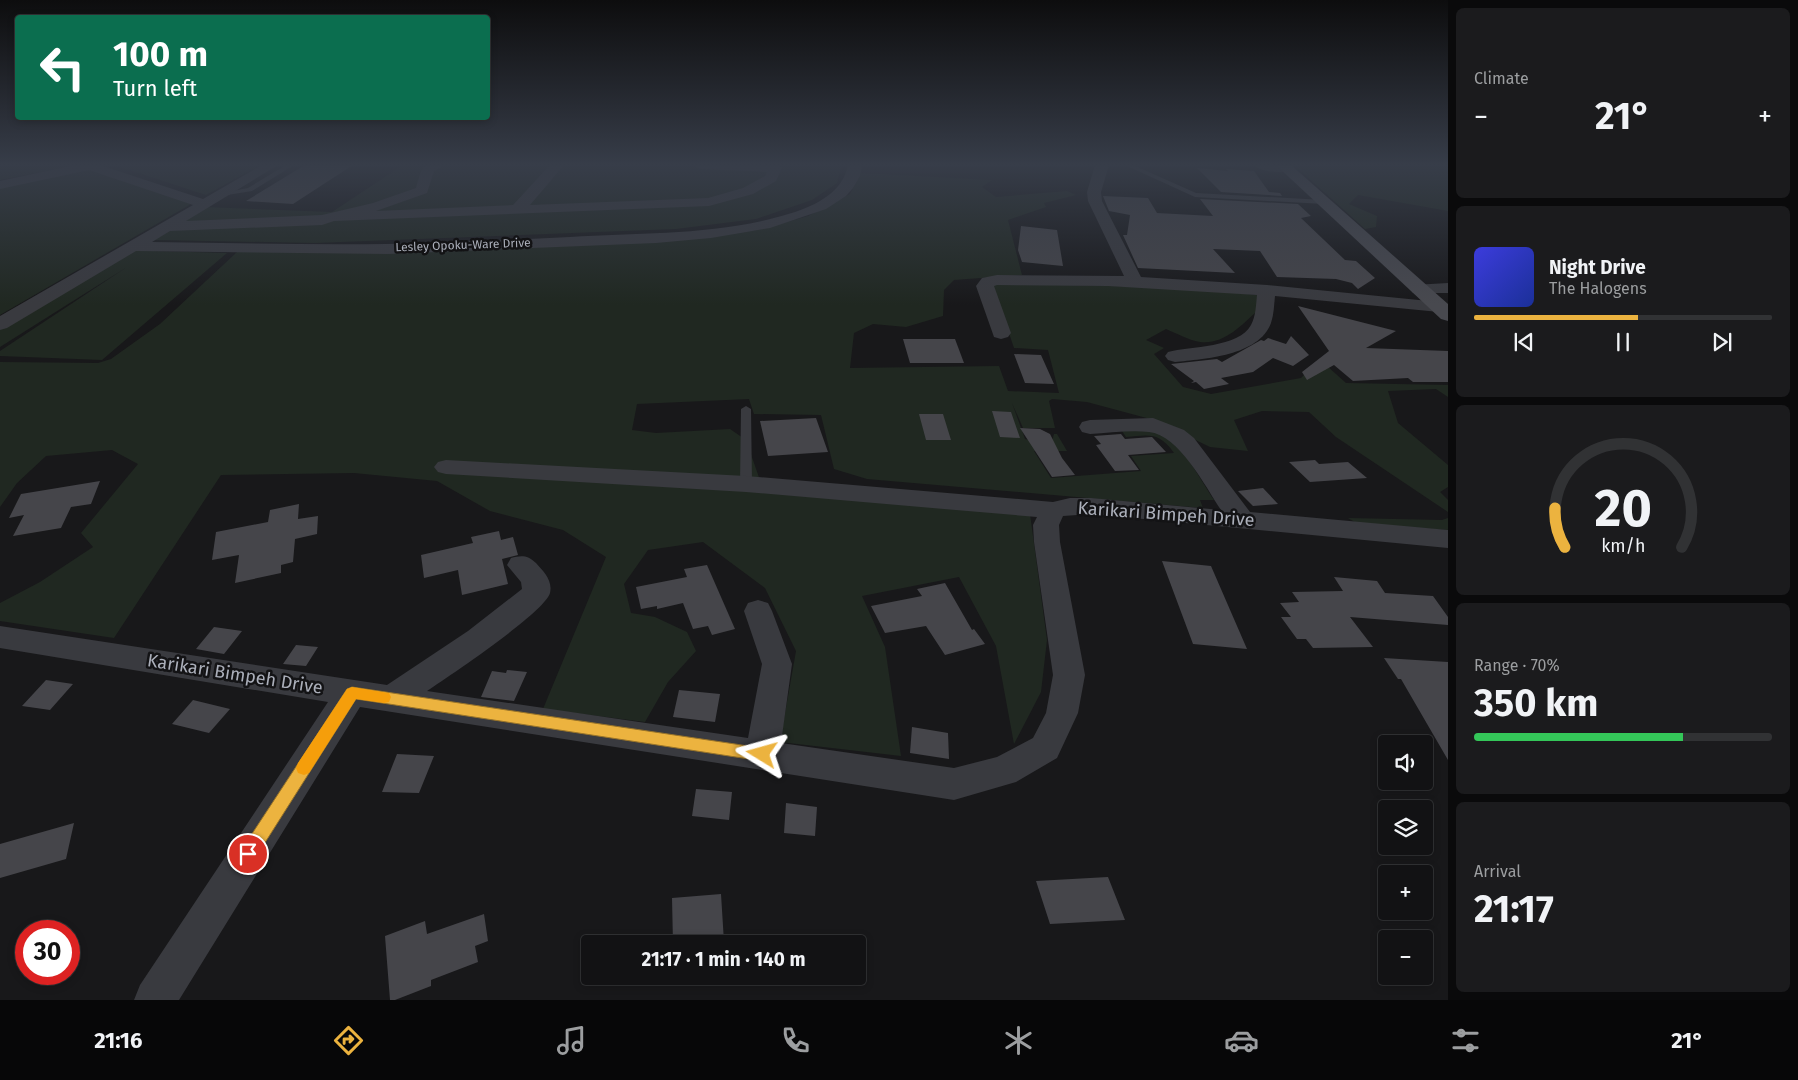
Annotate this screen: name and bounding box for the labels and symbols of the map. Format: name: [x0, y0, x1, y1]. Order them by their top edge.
street label: Lesley Opoku-Ware Drive: [395, 236, 531, 254]
street label: Karikari Bimpeh Drive: [1077, 497, 1255, 531]
street label: Karikari Bimpeh Drive: [146, 649, 324, 699]
position arrow: [735, 727, 787, 779]
pin: [227, 833, 269, 875]
speed limit sign: 30: [15, 920, 80, 985]

